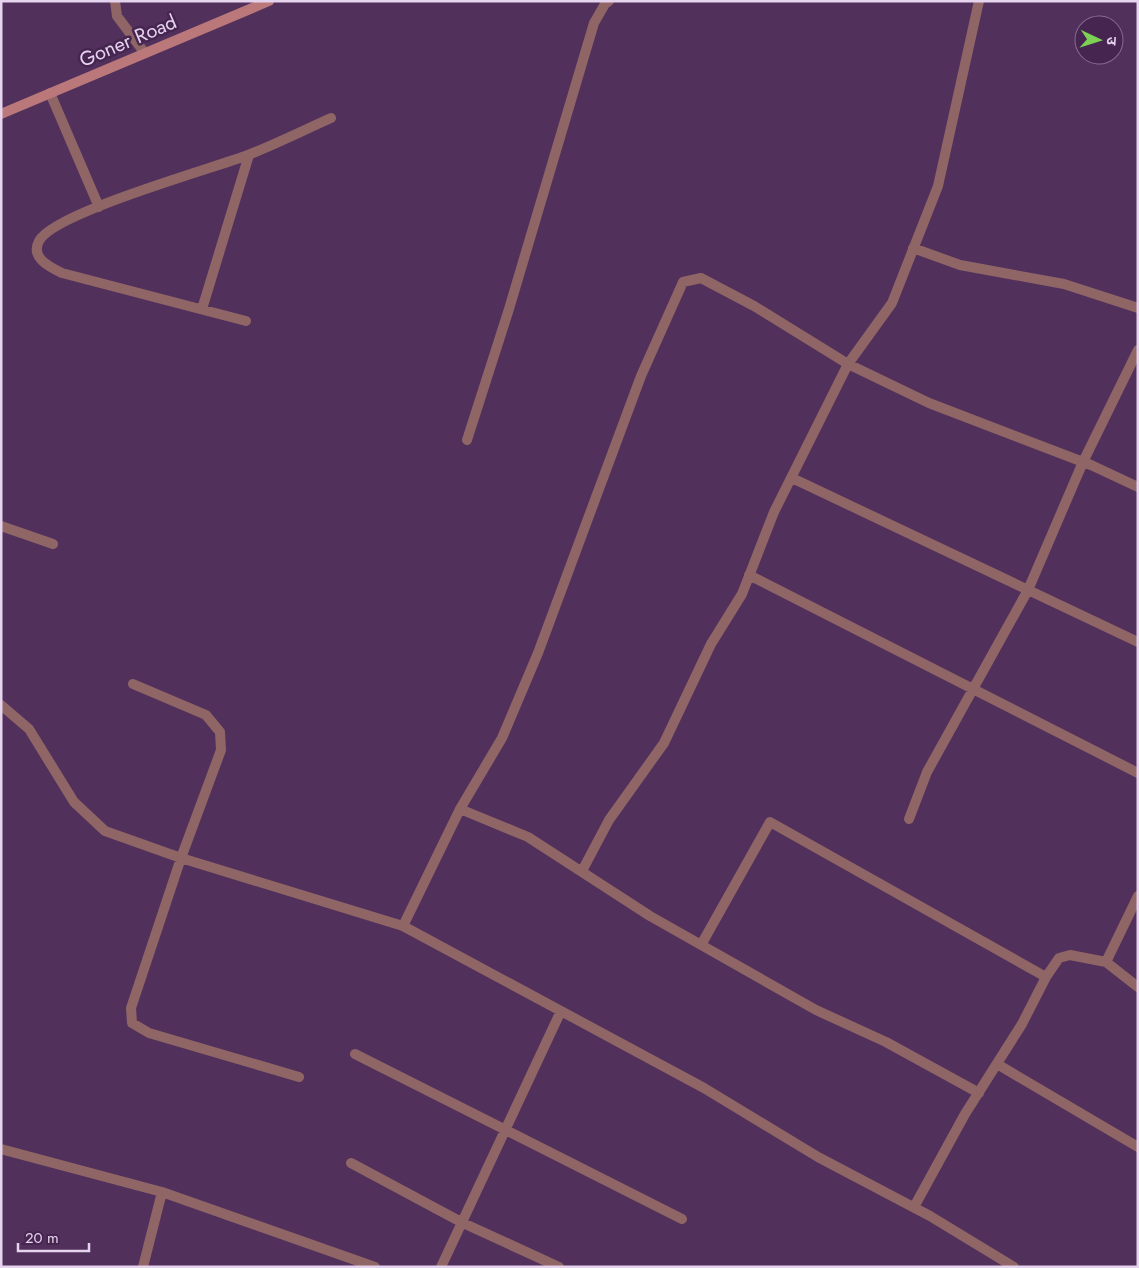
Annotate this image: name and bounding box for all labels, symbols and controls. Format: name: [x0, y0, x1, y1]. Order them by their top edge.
street label: Goner Road: [75, 7, 181, 75]
north arrow: [1074, 15, 1124, 65]
text: उ: [1102, 36, 1122, 46]
scale bar: [18, 1220, 89, 1252]
text: 20 m: [25, 1227, 59, 1249]

